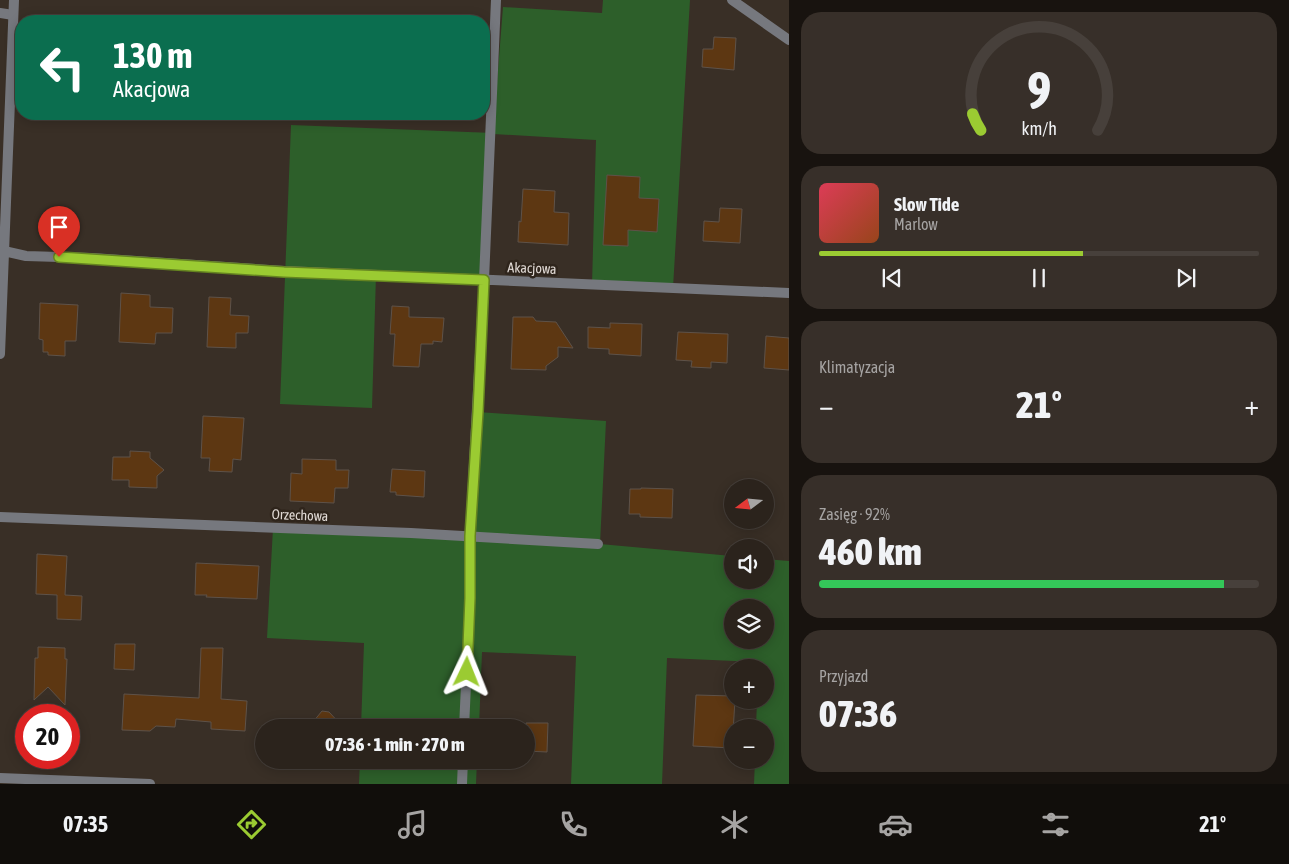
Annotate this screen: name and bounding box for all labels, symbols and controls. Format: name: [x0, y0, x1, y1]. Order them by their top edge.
icon: left: [30, 35, 95, 100]
text: 130 m: [113, 35, 192, 75]
text: 9: [1027, 60, 1051, 120]
text: Akacjowa: [113, 76, 190, 102]
text: km/h: [1021, 118, 1057, 139]
text: Slow Tide: [894, 193, 959, 215]
pin: [38, 206, 80, 257]
icon: arrive: [45, 213, 73, 241]
text: Marlow: [894, 215, 938, 233]
street label: Akacjowa: [507, 259, 557, 277]
icon: previous: [878, 264, 906, 292]
icon: pause: [1025, 264, 1053, 292]
icon: next: [1172, 264, 1200, 292]
text: Klimatyzacja: [819, 358, 895, 376]
text: 21°: [1016, 383, 1062, 426]
text: −: [819, 389, 834, 421]
text: +: [1244, 389, 1259, 421]
north arrow: [724, 479, 774, 529]
map controls: [724, 479, 774, 769]
text: Zasięg · 92%: [819, 505, 890, 523]
street label: Orzechowa: [271, 506, 329, 524]
text: 460 km: [819, 530, 922, 573]
button: sound: [724, 539, 774, 589]
button: layers: [724, 599, 774, 649]
position arrow: [440, 645, 492, 697]
button: +: [724, 659, 774, 709]
text: Przyjazd: [819, 667, 868, 685]
text: 07:36: [819, 692, 897, 735]
speed limit sign: 20: [15, 704, 80, 769]
button: −: [724, 719, 774, 769]
text: 07:36 · 1 min · 270 m: [325, 733, 465, 755]
icon: directions: [234, 807, 269, 842]
icon: music: [395, 807, 430, 842]
icon: phone: [556, 807, 591, 842]
icon: climate: [717, 807, 752, 842]
icon: car: [878, 807, 913, 842]
icon: filters: [1038, 807, 1073, 842]
text: 07:35: [63, 811, 108, 837]
text: 21°: [1199, 811, 1226, 837]

